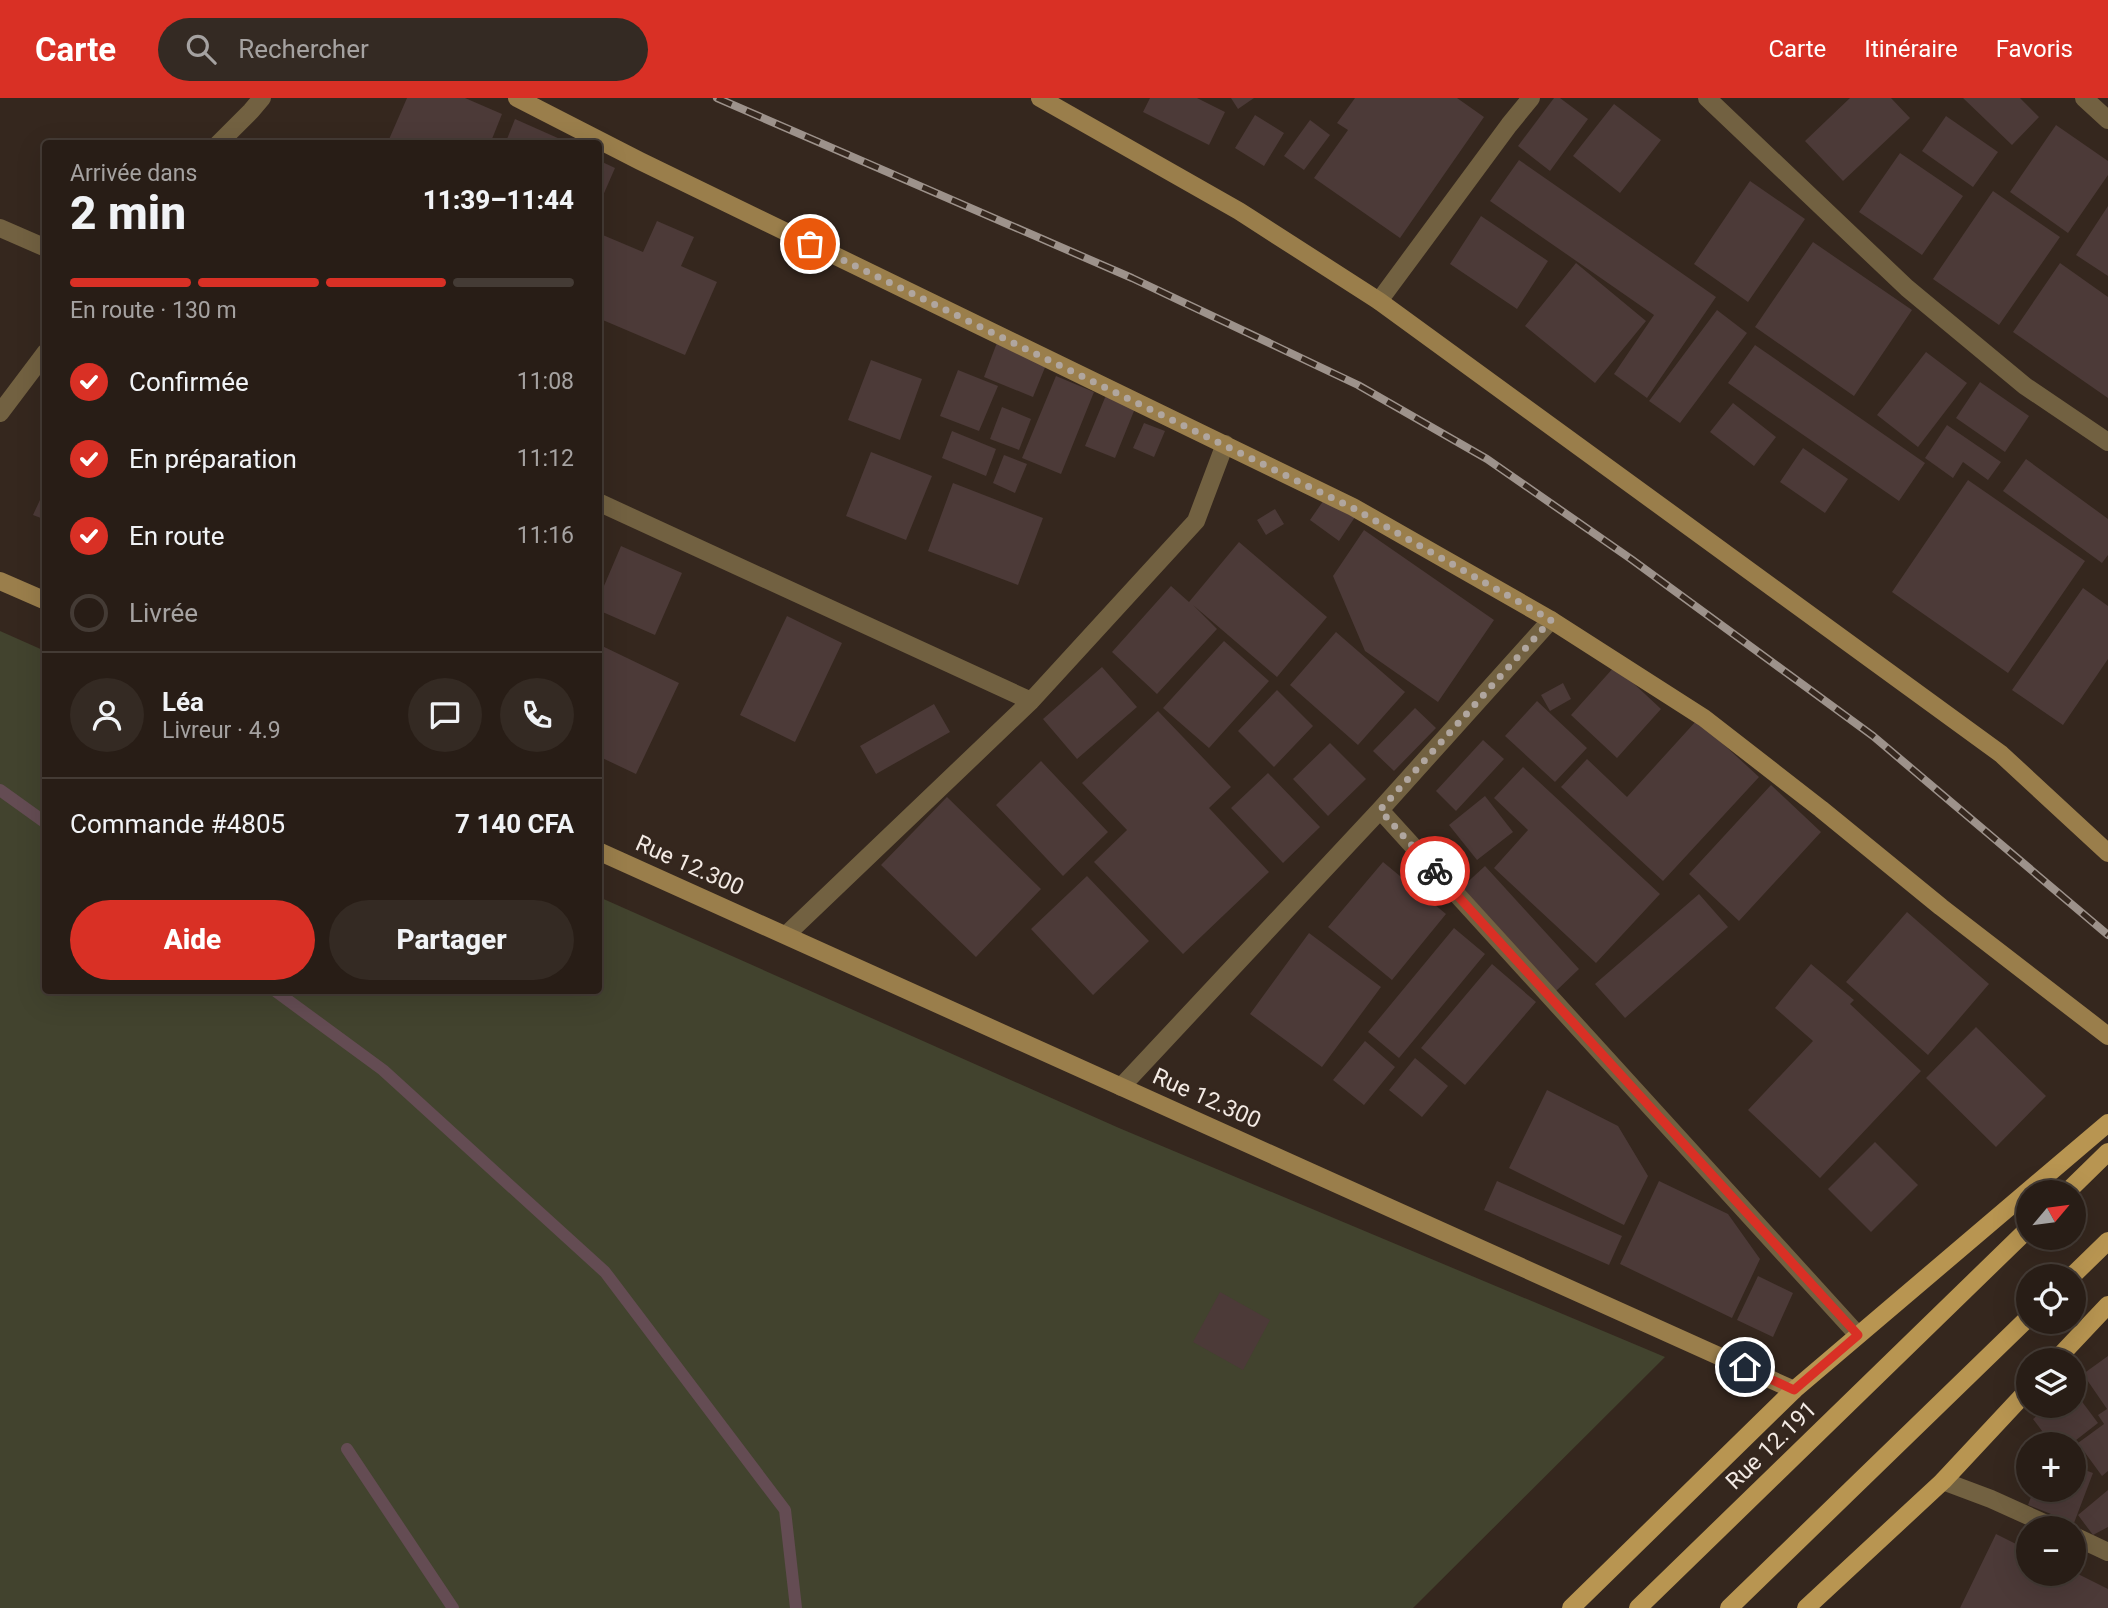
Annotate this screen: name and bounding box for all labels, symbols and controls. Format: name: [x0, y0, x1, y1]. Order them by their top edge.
search box: [158, 18, 648, 81]
text: Carte: [35, 30, 116, 69]
icon: search: [182, 30, 220, 68]
text: Rechercher: [238, 34, 369, 64]
text: Carte: [1768, 35, 1826, 63]
text: Itinéraire: [1864, 35, 1958, 63]
text: Favoris: [1996, 35, 2073, 63]
text: Arrivée dans: [70, 160, 197, 187]
text: 11:39–11:44: [423, 185, 574, 215]
text: 2 min: [70, 186, 186, 240]
pin: [780, 214, 840, 274]
icon: bag: [791, 225, 829, 263]
text: En route · 130 m: [70, 297, 237, 324]
icon: check: [70, 363, 108, 401]
text: Confirmée: [129, 367, 249, 397]
text: 11:08: [517, 368, 574, 395]
icon: check: [70, 440, 108, 478]
text: En préparation: [129, 444, 297, 474]
text: 11:12: [517, 445, 574, 472]
icon: check: [70, 517, 108, 555]
text: En route: [129, 521, 225, 551]
text: 11:16: [517, 522, 574, 549]
text: Livrée: [129, 598, 198, 628]
button: person: [70, 678, 144, 752]
button: chat: [408, 678, 482, 752]
button: phone: [500, 678, 574, 752]
text: Léa: [162, 687, 204, 717]
text: Livreur · 4.9: [162, 717, 281, 744]
text: Commande #4805: [70, 809, 285, 839]
text: 7 140 CFA: [455, 809, 574, 839]
street label: Rue 12.300: [632, 830, 748, 901]
courier: [1400, 836, 1470, 906]
icon: bike: [1416, 852, 1454, 890]
button: Aide: [70, 900, 315, 980]
button: Partager: [329, 900, 574, 980]
street label: Rue 12.300: [1149, 1063, 1265, 1134]
north arrow: [2016, 1180, 2086, 1250]
map controls: [2016, 1180, 2086, 1586]
button: locate: [2016, 1264, 2086, 1334]
pin: [1715, 1337, 1775, 1397]
icon: home: [1726, 1348, 1764, 1386]
button: layers: [2016, 1348, 2086, 1418]
street label: Rue 12.191: [1720, 1396, 1822, 1495]
button: +: [2016, 1432, 2086, 1502]
button: −: [2016, 1516, 2086, 1586]

